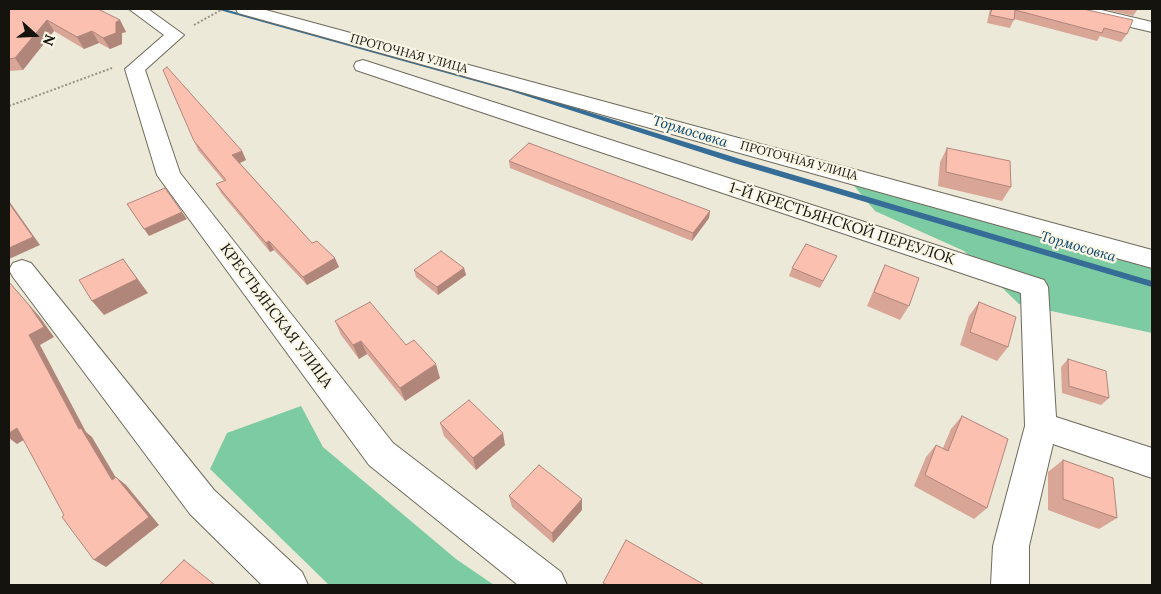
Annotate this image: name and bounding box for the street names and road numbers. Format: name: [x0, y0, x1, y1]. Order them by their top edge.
street label: ПРОТОЧНАЯ УЛИЦА: [349, 31, 469, 77]
street label: ПРОТОЧНАЯ УЛИЦА: [739, 138, 859, 184]
street label: 1-Й КРЕСТЬЯНСКОЙ ПЕРЕУЛОК: [727, 179, 957, 269]
street label: КРЕСТЬЯНСКАЯ УЛИЦА: [216, 240, 336, 392]

